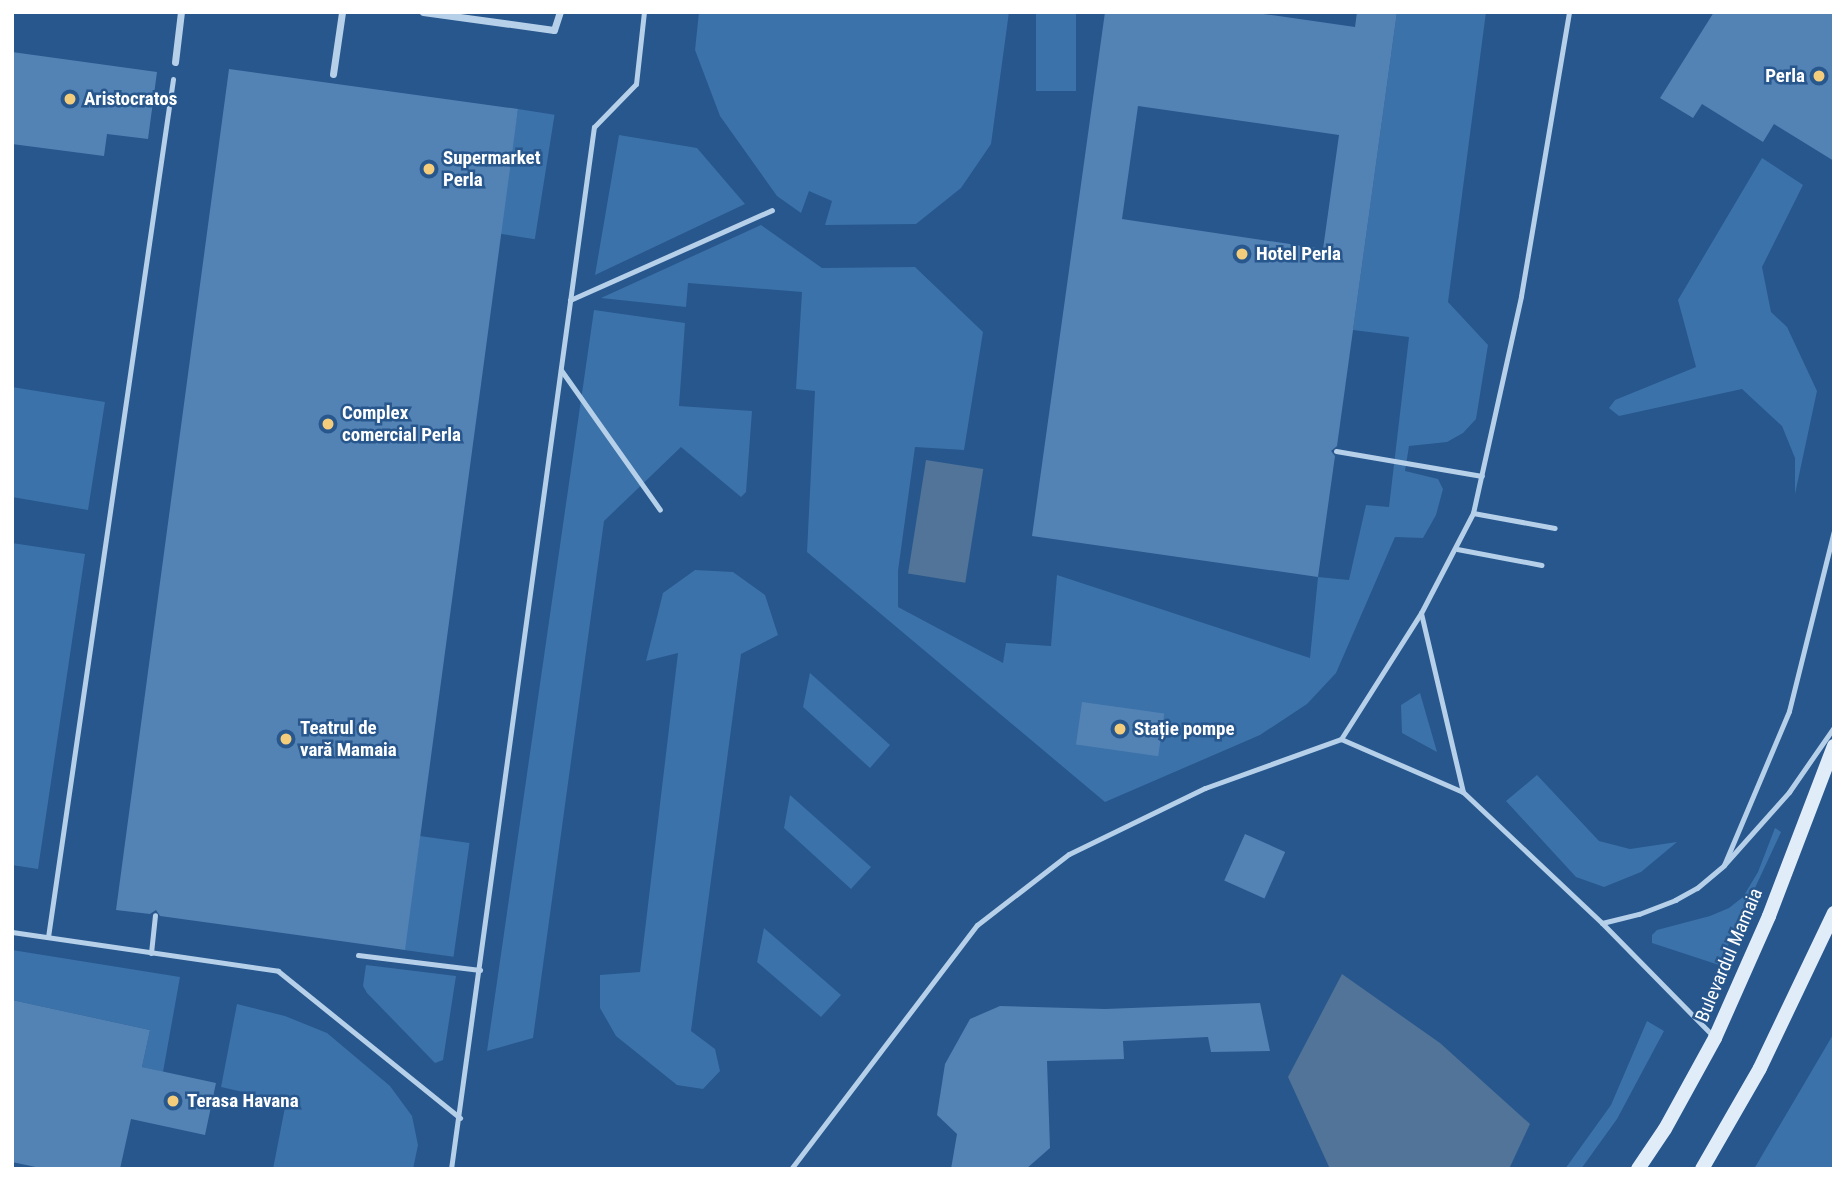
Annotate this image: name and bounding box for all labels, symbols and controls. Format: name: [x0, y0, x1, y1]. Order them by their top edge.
place label: Perla: [1765, 65, 1805, 87]
marker: Perla: [1811, 68, 1827, 84]
place label: Aristocratos: [84, 88, 177, 110]
marker: Aristocratos: [62, 91, 78, 107]
place label: Supermarket Perla: [443, 147, 541, 191]
marker: Supermarket Perla: [421, 161, 437, 177]
place label: Hotel Perla: [1256, 243, 1341, 265]
marker: Hotel Perla: [1234, 246, 1250, 262]
place label: Complex comercial Perla: [342, 402, 461, 446]
marker: Complex comercial Perla: [320, 416, 336, 432]
place label: Teatrul de vară Mamaia: [300, 717, 397, 761]
place label: Stație pompe: [1134, 718, 1235, 740]
marker: Stație pompe: [1112, 721, 1128, 737]
marker: Teatrul de vară Mamaia: [278, 731, 294, 747]
street label: Bulevardul Mamaia: [1691, 885, 1767, 1025]
place label: Terasa Havana: [187, 1090, 299, 1112]
marker: Terasa Havana: [165, 1093, 181, 1109]

